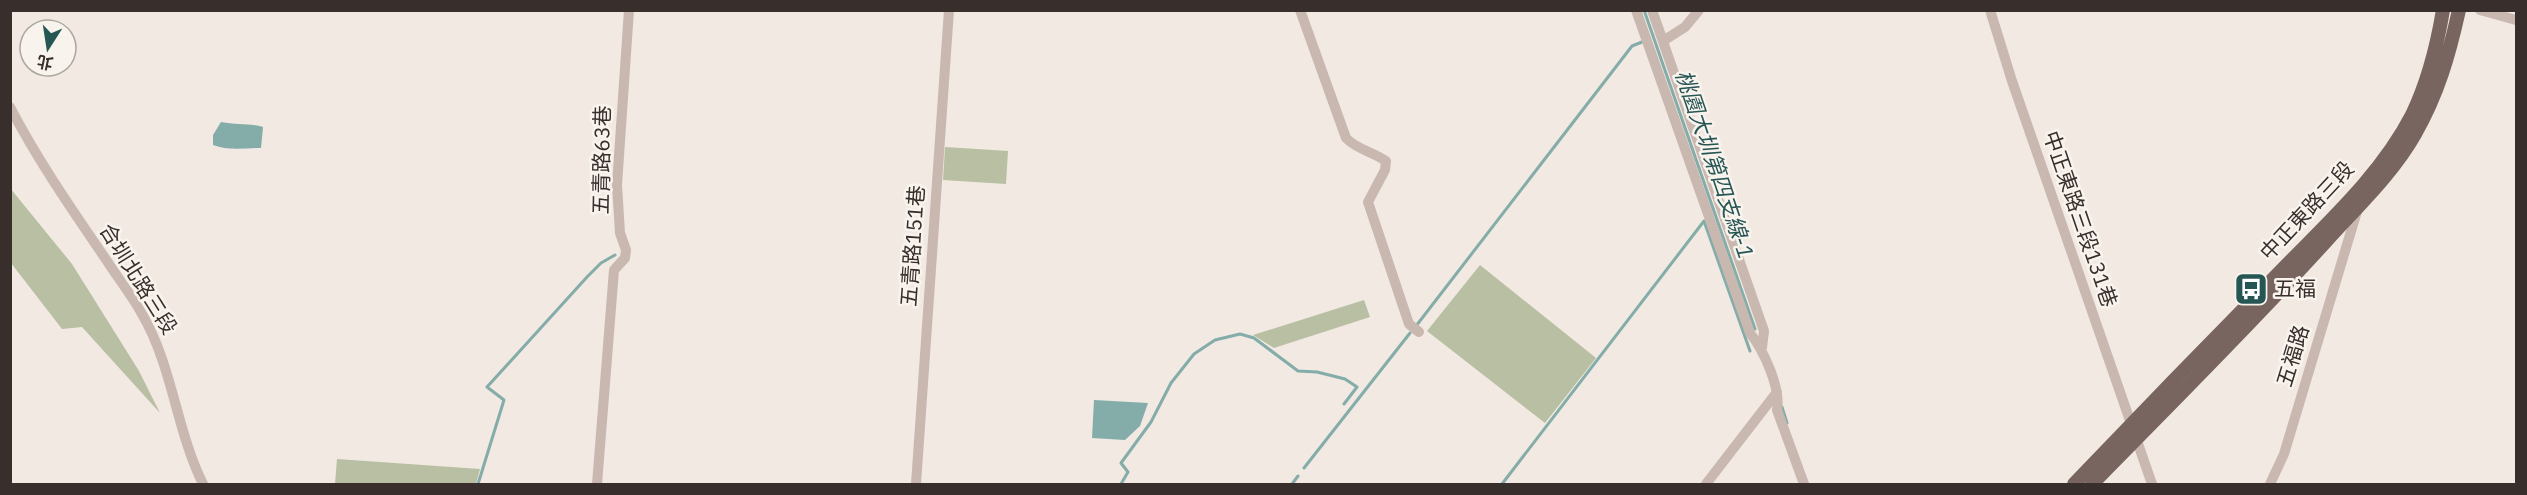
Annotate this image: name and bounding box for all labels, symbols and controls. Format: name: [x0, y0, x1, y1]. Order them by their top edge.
north arrow: [18, 18, 78, 78]
text: 北: [35, 51, 55, 74]
water label: 桃園大圳第四支線-1: [1670, 66, 1761, 262]
street label: 五青路63巷: [586, 105, 616, 215]
street label: 中正東路三段131巷: [2038, 127, 2124, 311]
street label: 中正東路三段: [2253, 155, 2359, 266]
street label: 五青路151巷: [894, 184, 930, 308]
street label: 合圳北路三段: [94, 218, 184, 339]
bus stop icon: 五福: [2233, 271, 2269, 307]
place label: 五福: [2274, 274, 2316, 302]
street label: 五福路: [2269, 321, 2315, 390]

